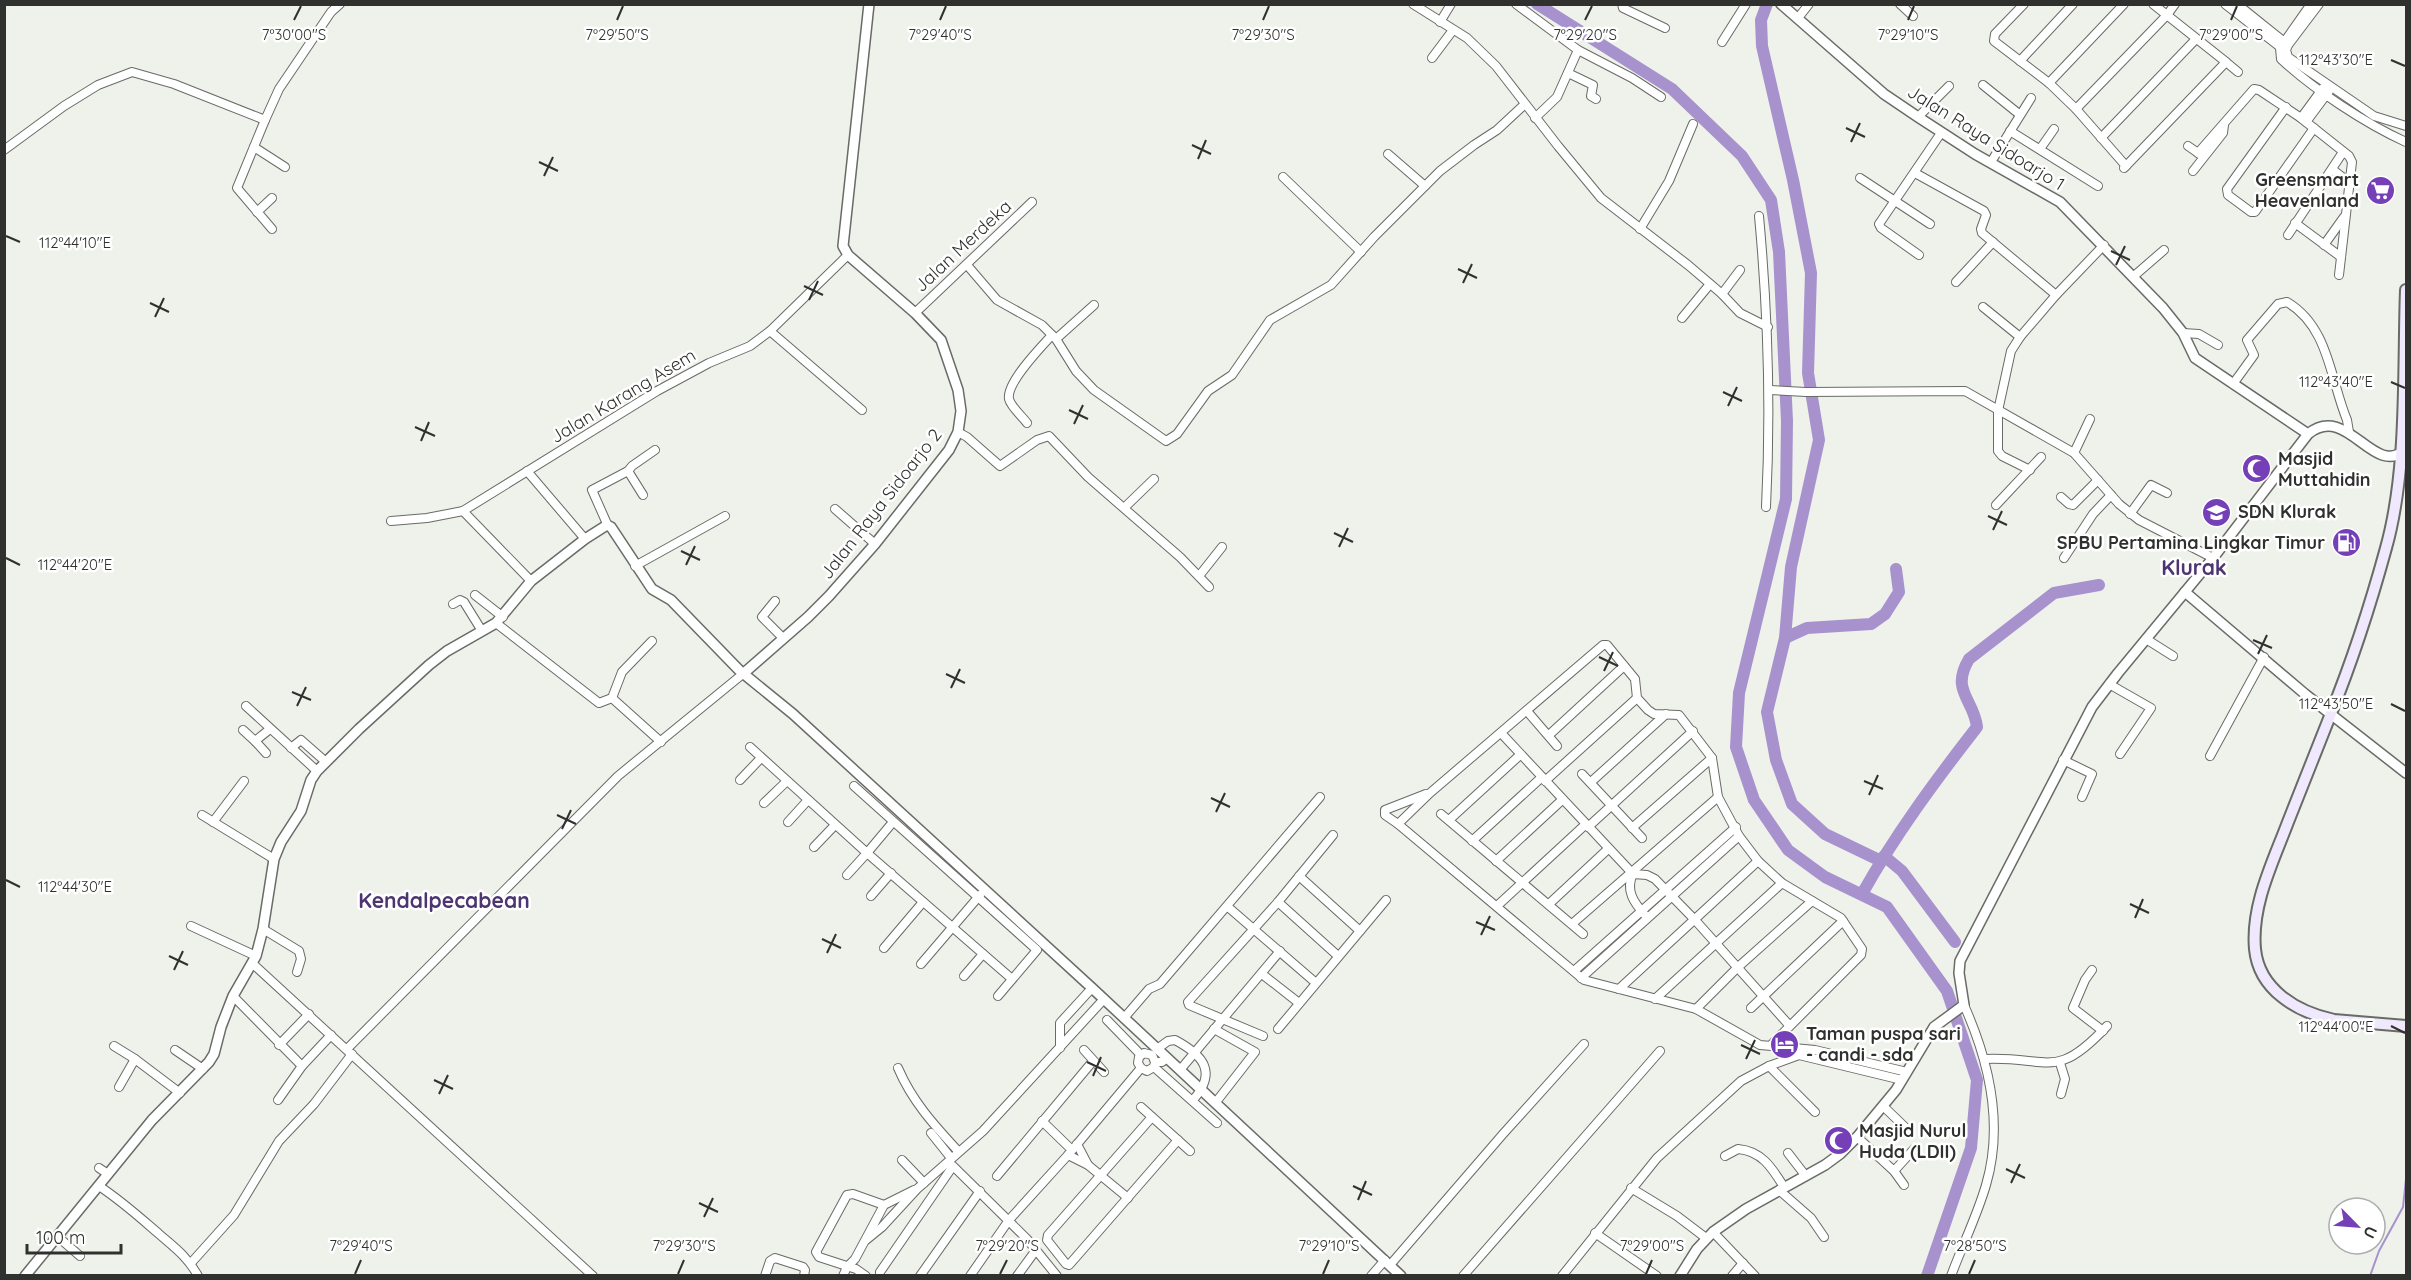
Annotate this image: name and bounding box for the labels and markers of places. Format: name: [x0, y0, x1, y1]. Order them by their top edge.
place label: Greensmart Heavenland: [2255, 168, 2359, 212]
supermarket icon: Greensmart Heavenland: [2364, 174, 2396, 206]
place label: Masjid Muttahidin: [2278, 447, 2370, 491]
mosque icon: Masjid Muttahidin: [2241, 453, 2273, 485]
school or university icon: SDN Klurak: [2201, 496, 2233, 528]
place label: SDN Klurak: [2238, 500, 2336, 523]
fuel station icon: SPBU Pertamina Lingkar Timur: [2330, 527, 2362, 559]
place label: SPBU Pertamina Lingkar Timur: [2057, 531, 2325, 554]
place label: Taman puspa sari - candi - sda: [1806, 1022, 1961, 1066]
hotel icon: Taman puspa sari - candi - sda: [1769, 1028, 1801, 1060]
place label: Masjid Nurul Huda (LDII): [1859, 1119, 1966, 1163]
mosque icon: Masjid Nurul Huda (LDII): [1822, 1125, 1854, 1157]

